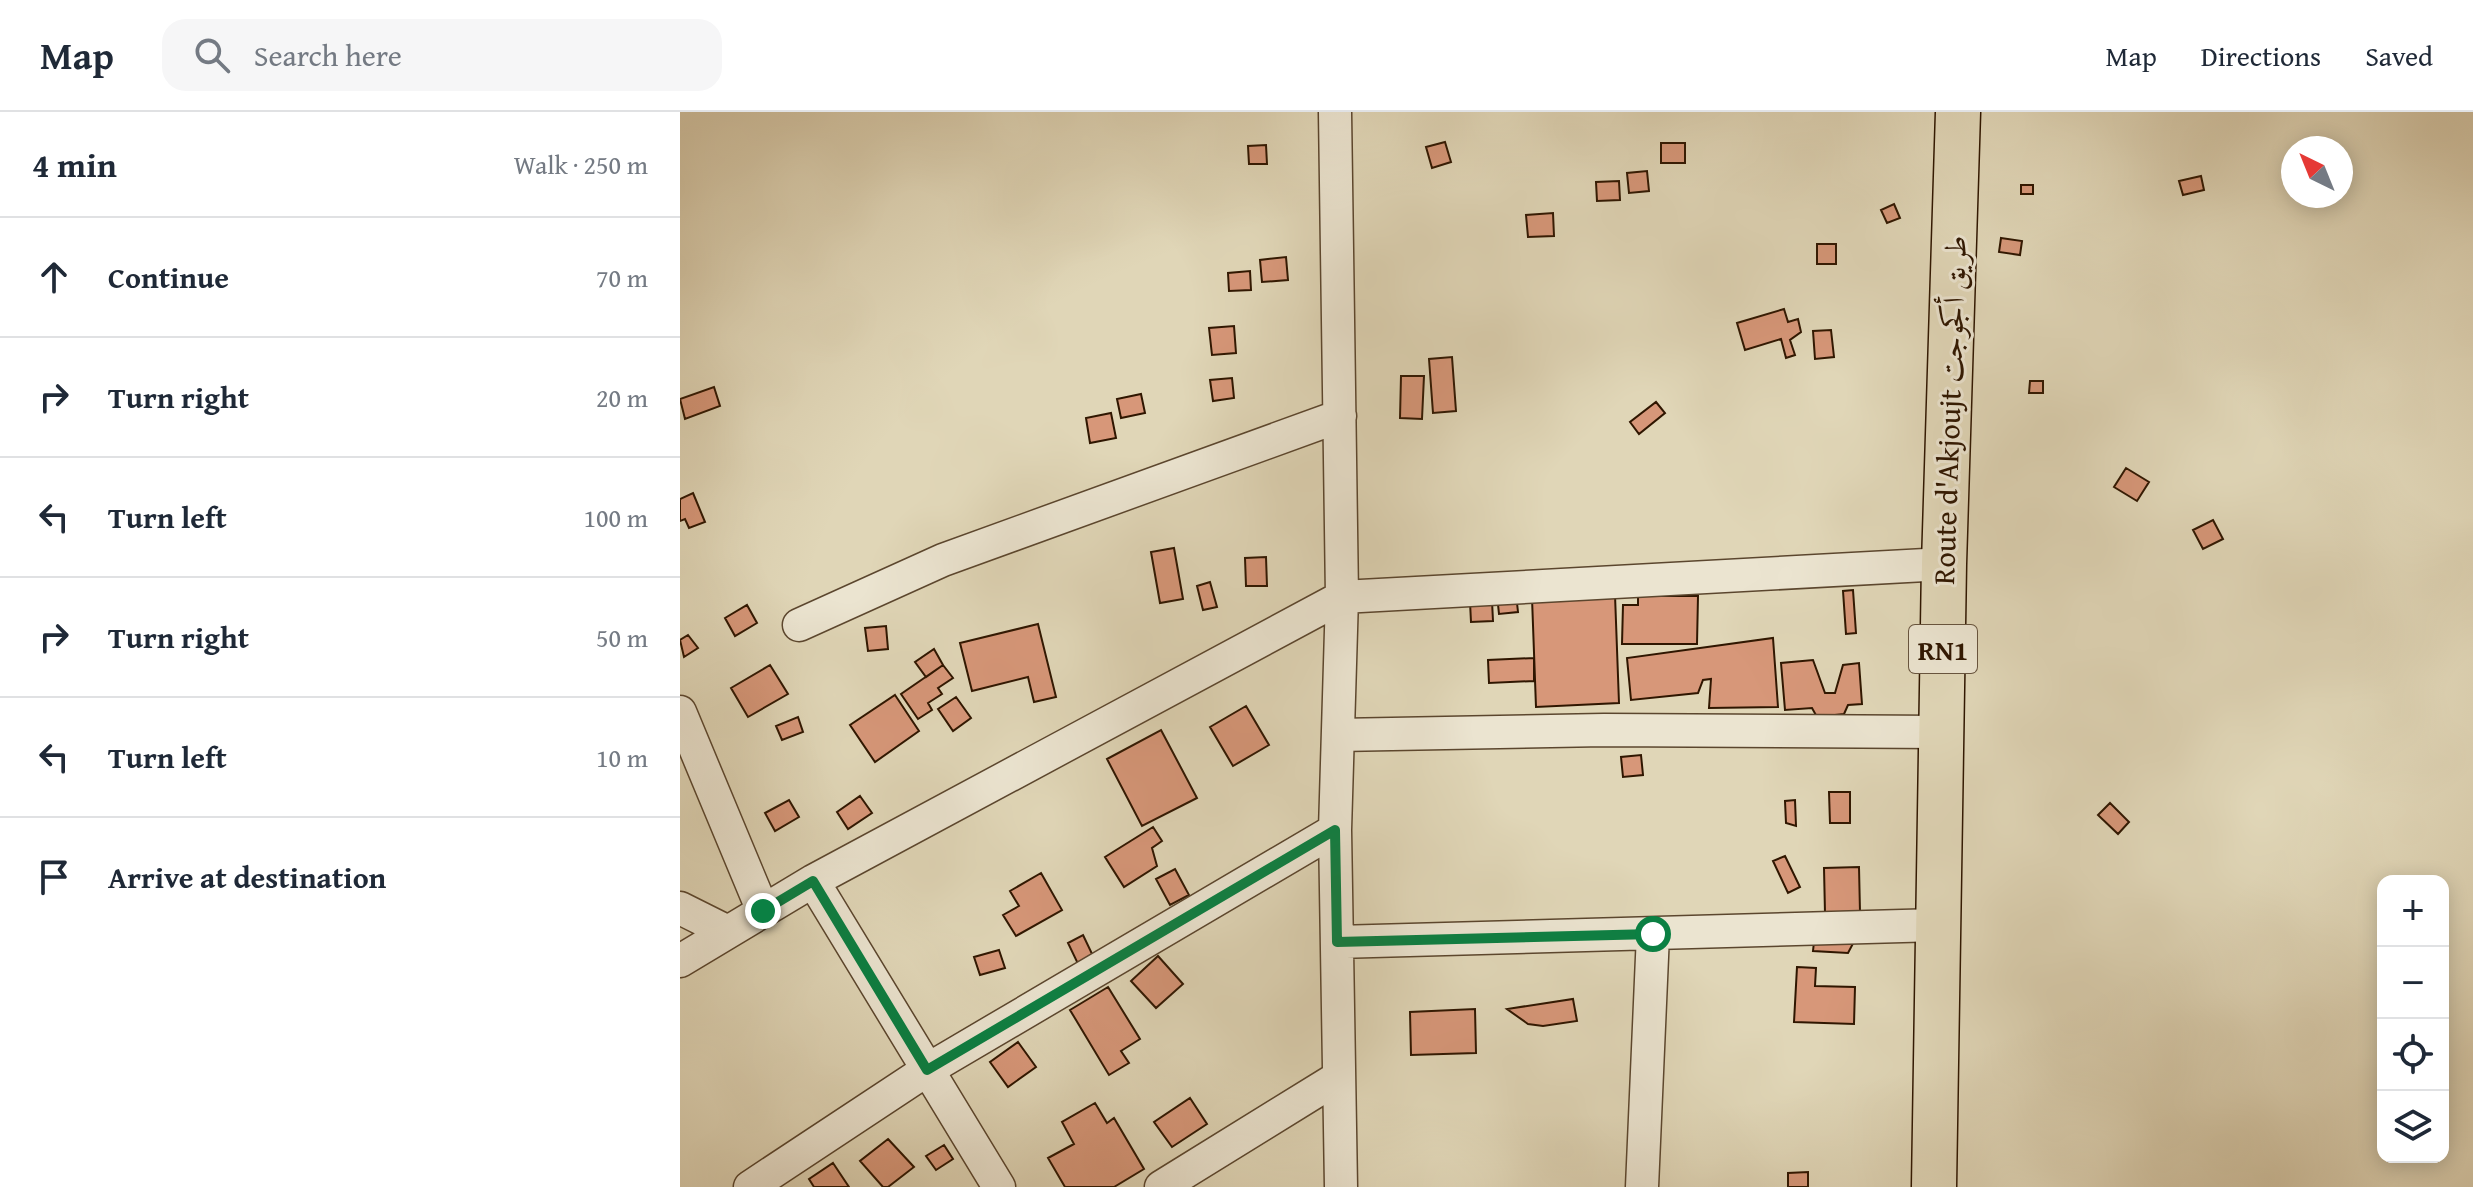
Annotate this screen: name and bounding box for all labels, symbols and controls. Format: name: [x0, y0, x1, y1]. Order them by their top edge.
search box: [162, 19, 722, 91]
text: Map: [40, 27, 114, 83]
icon: search: [190, 33, 234, 77]
text: Search here: [254, 33, 402, 77]
text: Map: [2105, 35, 2157, 76]
text: Directions: [2201, 35, 2321, 76]
text: Saved: [2365, 35, 2433, 76]
north arrow: [2281, 136, 2353, 208]
text: 4 min: [32, 140, 117, 189]
text: Walk · 250 m: [514, 145, 648, 184]
street label: Route d'Akjoujt طريق أكجوجت: [1921, 235, 1977, 585]
icon: ahead: [32, 255, 76, 299]
text: Continue: [108, 255, 229, 299]
text: 70 m: [596, 258, 648, 297]
icon: right: [32, 375, 76, 419]
text: Turn right: [108, 375, 249, 419]
text: 20 m: [596, 378, 648, 417]
icon: left: [32, 495, 76, 539]
text: Turn left: [108, 495, 227, 539]
text: 100 m: [583, 498, 648, 537]
icon: right: [32, 615, 76, 659]
text: Turn right: [108, 615, 249, 659]
text: 50 m: [596, 618, 648, 657]
road number: RN1: [1909, 625, 1977, 673]
icon: left: [32, 735, 76, 779]
text: Turn left: [108, 735, 227, 779]
text: 10 m: [596, 738, 648, 777]
icon: arrive: [32, 855, 76, 899]
text: Arrive at destination: [108, 855, 386, 899]
map controls: [2377, 875, 2449, 1163]
button: +: [2377, 875, 2449, 947]
route end: [745, 893, 781, 929]
route start: [1635, 916, 1671, 952]
button: −: [2377, 947, 2449, 1019]
button: locate: [2377, 1019, 2449, 1091]
button: layers: [2377, 1091, 2449, 1163]

